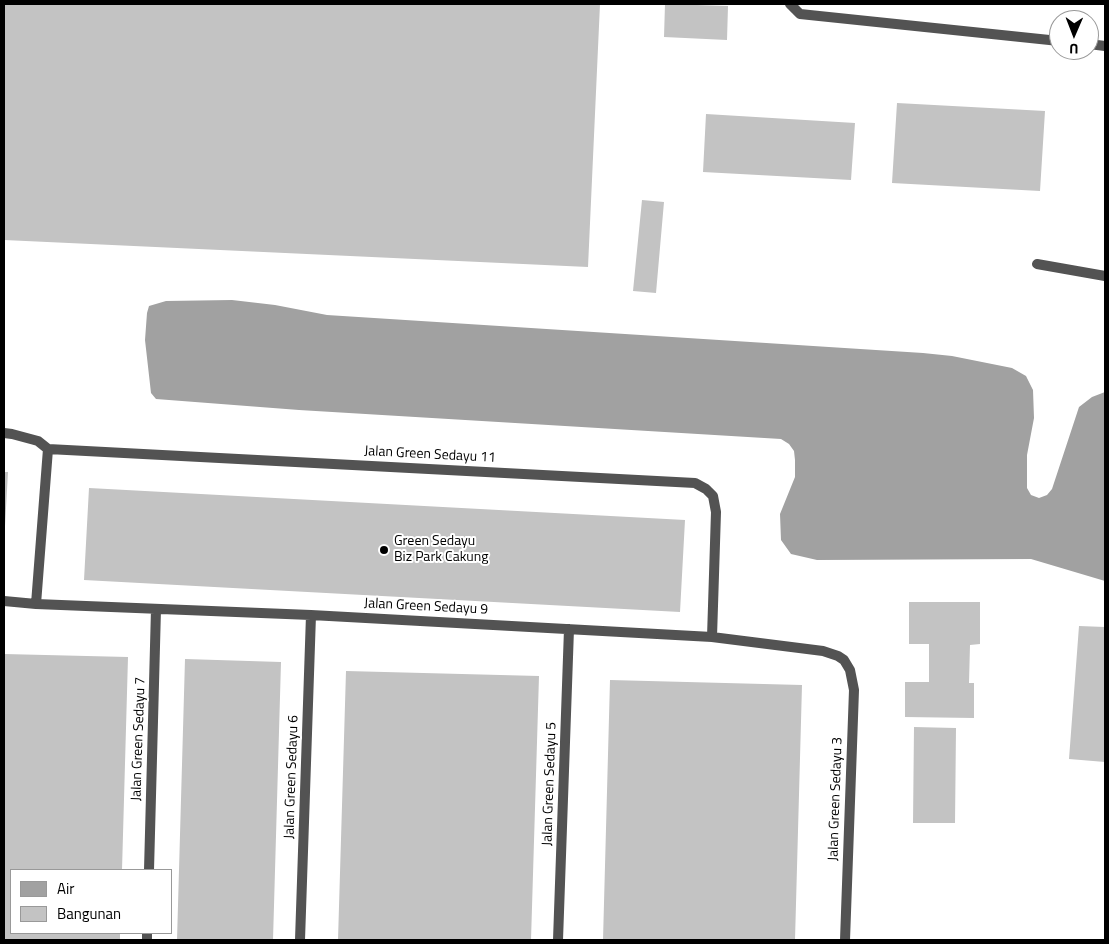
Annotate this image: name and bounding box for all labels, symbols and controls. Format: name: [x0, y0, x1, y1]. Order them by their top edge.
north arrow: [1049, 10, 1099, 60]
text: U: [1069, 39, 1079, 60]
street label: Jalan Green Sedayu 11: [364, 443, 496, 467]
place label: Green Sedayu Biz Park Cakung: [394, 534, 488, 566]
marker: Green Sedayu Biz Park Cakung: [378, 544, 390, 556]
street label: Jalan Green Sedayu 9: [364, 595, 488, 619]
street label: Jalan Green Sedayu 7: [128, 677, 150, 801]
street label: Jalan Green Sedayu 6: [281, 715, 303, 839]
street label: Jalan Green Sedayu 5: [539, 722, 561, 846]
street label: Jalan Green Sedayu 3: [825, 737, 847, 861]
legend: [10, 869, 172, 934]
text: Air: [57, 877, 74, 900]
text: Bangunan: [57, 902, 121, 925]

